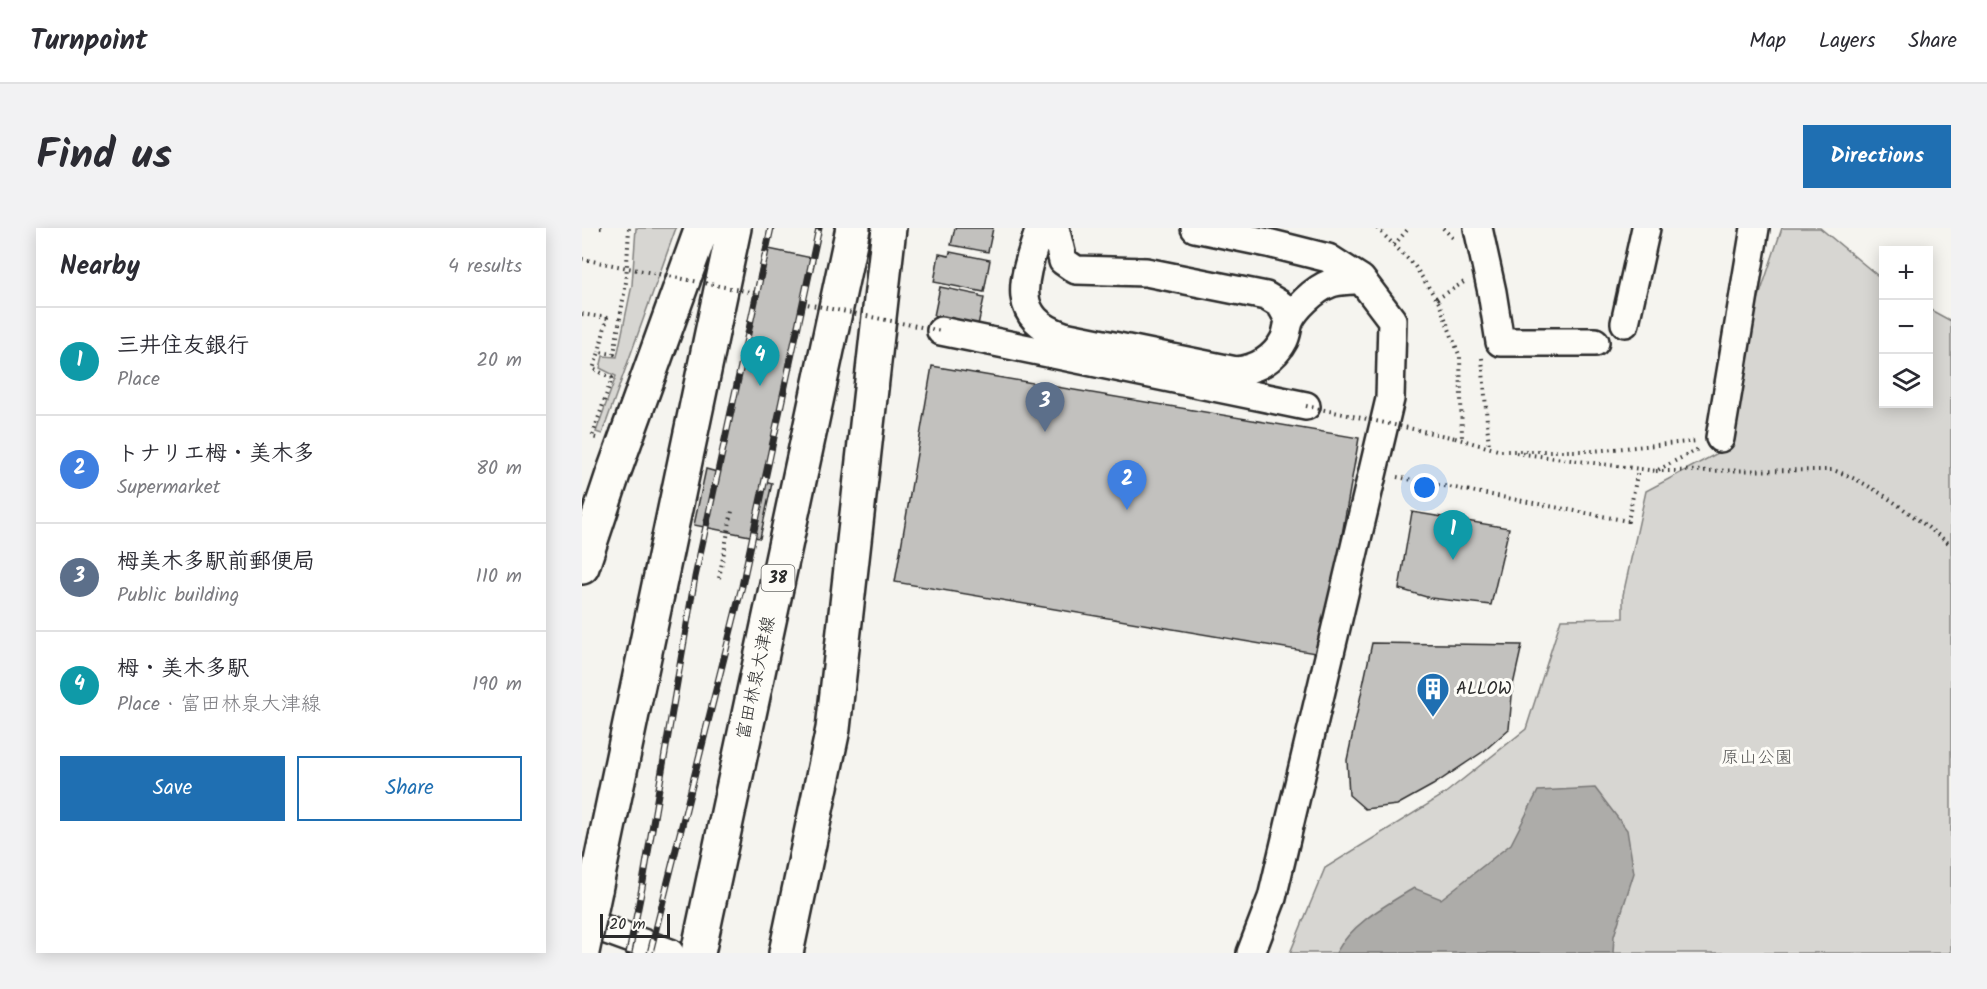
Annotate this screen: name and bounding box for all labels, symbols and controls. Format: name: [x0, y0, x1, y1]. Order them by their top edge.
text: Turnpoint: [30, 19, 148, 64]
text: Map: [1749, 25, 1786, 58]
text: Layers: [1819, 25, 1875, 58]
text: Share: [1908, 25, 1957, 58]
text: Find us: [36, 123, 172, 190]
button: Directions: [1803, 125, 1951, 188]
text: Nearby: [60, 246, 140, 288]
map controls: [1879, 246, 1933, 408]
button: +: [1879, 246, 1933, 300]
text: 4 results: [448, 251, 522, 283]
button: −: [1879, 300, 1933, 354]
text: 三井住友銀行: [117, 329, 249, 364]
pin: 4: [740, 336, 780, 386]
text: 1: [76, 345, 83, 377]
text: 20 m: [476, 345, 522, 377]
button: layers: [1879, 354, 1933, 408]
text: Place: [117, 364, 160, 396]
pin: 3: [1026, 382, 1064, 432]
text: トナリエ栂・美木多: [117, 437, 315, 472]
text: 2: [74, 453, 85, 485]
text: 80 m: [476, 453, 522, 485]
pin: 2: [1108, 460, 1146, 510]
text: Supermarket: [117, 472, 220, 504]
your location: [1410, 473, 1439, 502]
pin: 1: [1434, 510, 1472, 560]
text: 栂美木多駅前郵便局: [117, 545, 315, 580]
text: 3: [74, 561, 85, 593]
text: 110 m: [476, 561, 522, 593]
road number: 38: [762, 565, 794, 591]
text: Public building: [117, 580, 239, 612]
street label: 富田林泉大津線: [730, 613, 784, 743]
text: 栂・美木多駅: [117, 652, 249, 687]
text: 4: [74, 669, 85, 701]
text: 190 m: [472, 669, 522, 701]
building icon: ALLOW: [1415, 671, 1451, 718]
place label: ALLOW: [1456, 675, 1512, 704]
text: Place · 富田林泉大津線: [117, 689, 321, 721]
park label: 原山公園: [1721, 744, 1793, 773]
button: Save: [60, 756, 285, 821]
button: Share: [297, 756, 522, 821]
scale bar: [600, 911, 670, 938]
text: 20 m: [609, 912, 645, 937]

